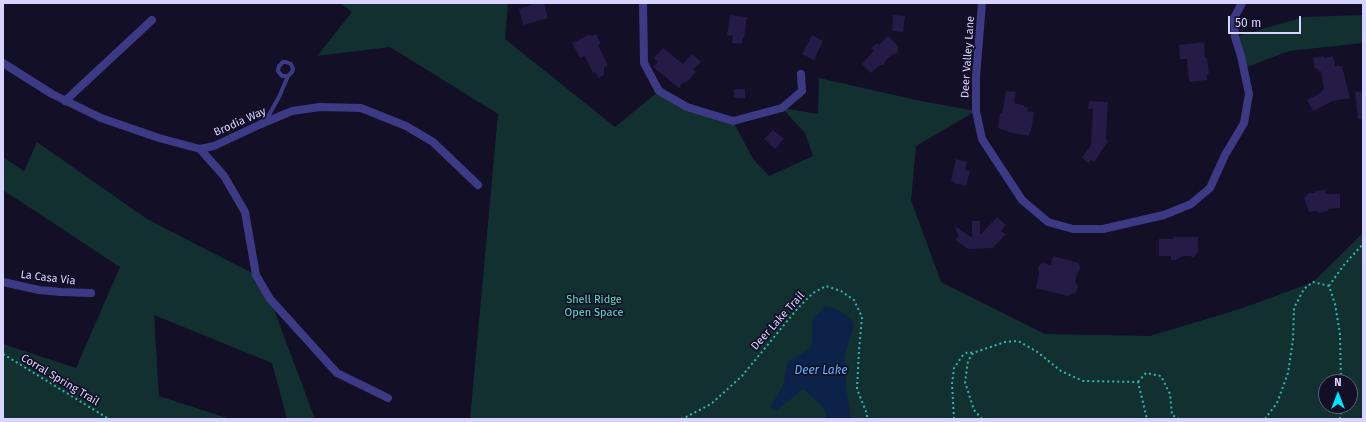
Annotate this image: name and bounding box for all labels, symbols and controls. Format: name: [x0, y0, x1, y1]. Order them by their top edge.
scale bar: [1230, 8, 1303, 34]
street label: Deer Valley Lane: [959, 16, 977, 98]
text: 50 m: [1235, 16, 1261, 30]
street label: Brodia Way: [212, 105, 268, 139]
street label: La Casa Via: [20, 268, 76, 288]
street label: Deer Lake Trail: [748, 289, 808, 353]
park label: Shell Ridge Open Space: [565, 293, 623, 319]
street label: Corral Spring Trail: [18, 351, 102, 409]
water label: Deer Lake: [795, 364, 847, 378]
north arrow: [1318, 374, 1358, 414]
text: N: [1334, 376, 1342, 389]

